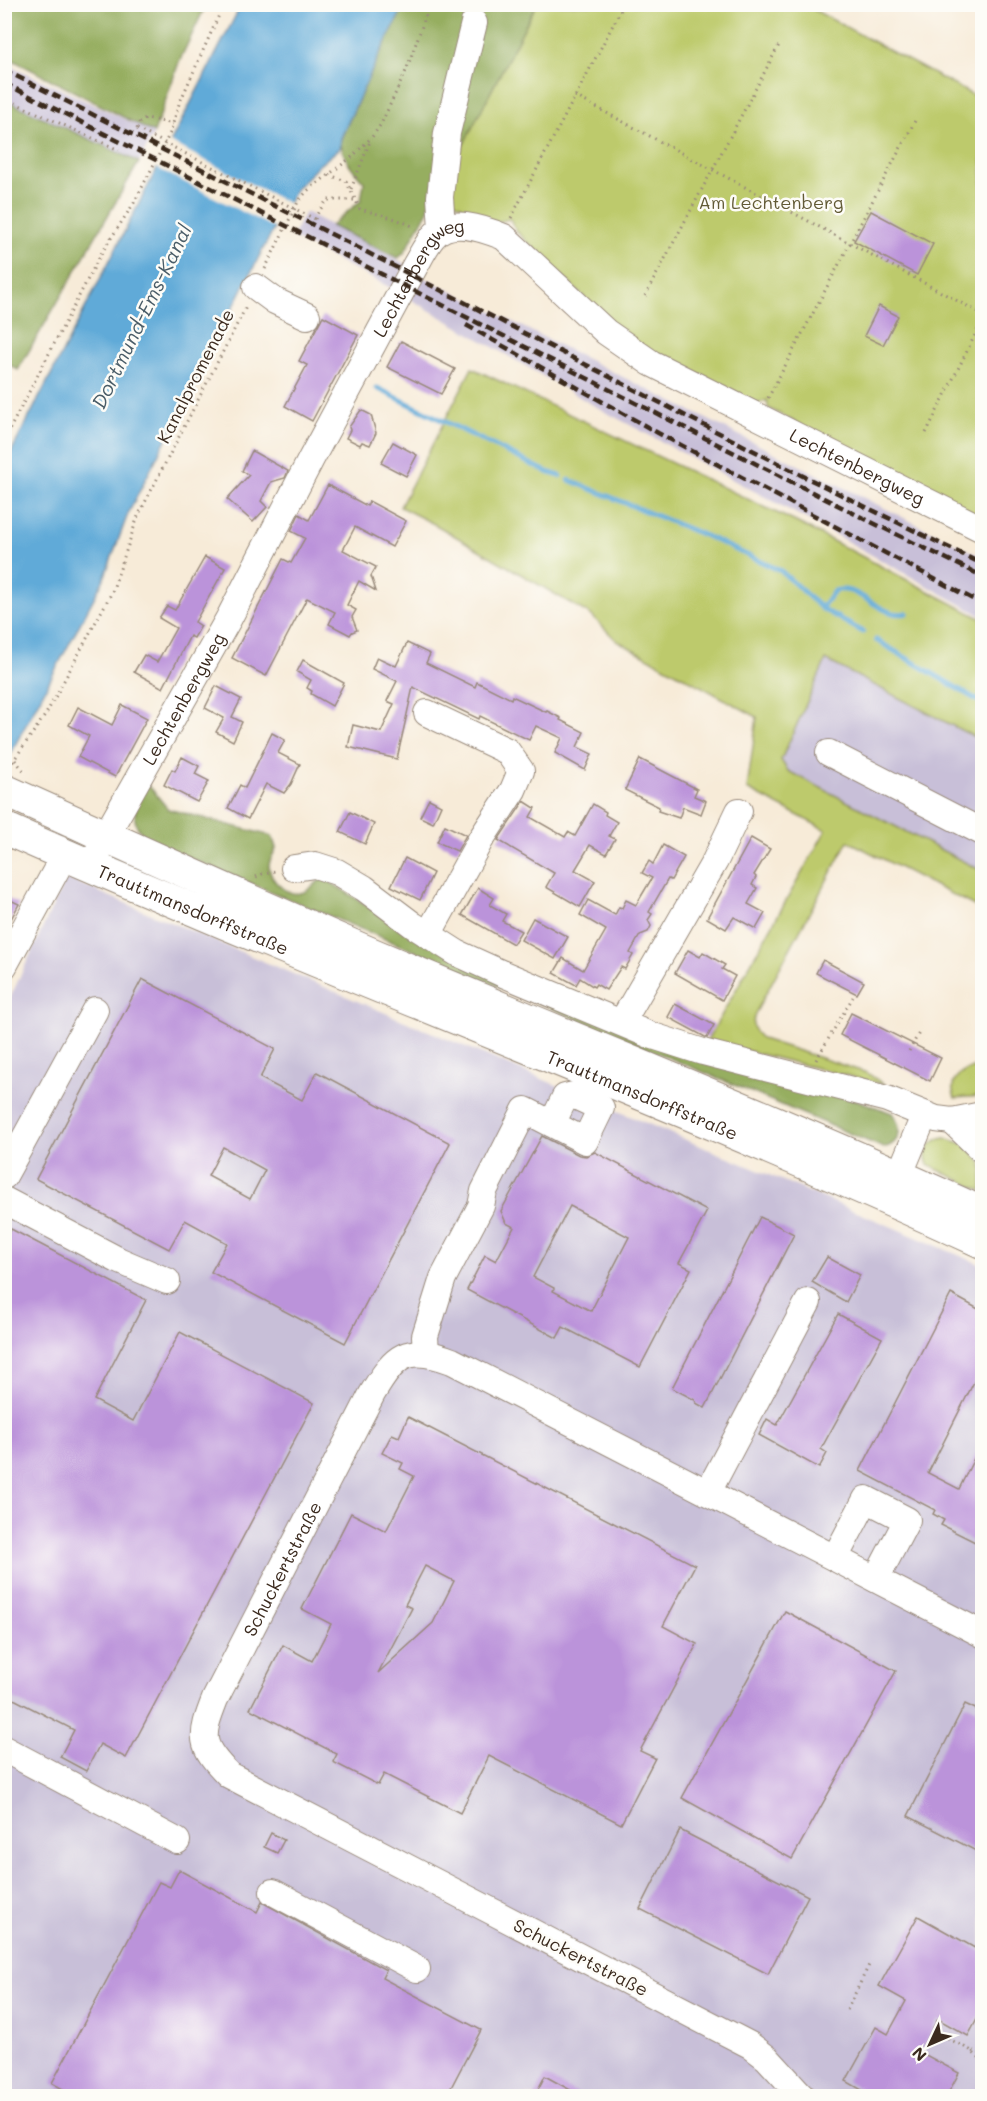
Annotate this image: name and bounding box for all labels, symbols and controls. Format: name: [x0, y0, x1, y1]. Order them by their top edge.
park label: Am Lechtenberg: [698, 190, 844, 214]
street label: Lechtenbergweg: [367, 214, 465, 341]
water label: Dortmund-Ems-Kanal: [85, 219, 197, 413]
street label: Kanalpromenade: [151, 305, 239, 447]
street label: Lechtenbergweg: [786, 423, 929, 510]
street label: Lechtenbergweg: [136, 628, 230, 769]
street label: Trauttmansdorffstraße: [94, 858, 292, 960]
street label: Trauttmansdorffstraße: [543, 1044, 742, 1145]
street label: Schuckertstraße: [237, 1497, 327, 1640]
street label: Schuckertstraße: [509, 1913, 653, 2001]
north arrow: [900, 2014, 960, 2074]
text: N: [907, 2043, 931, 2066]

